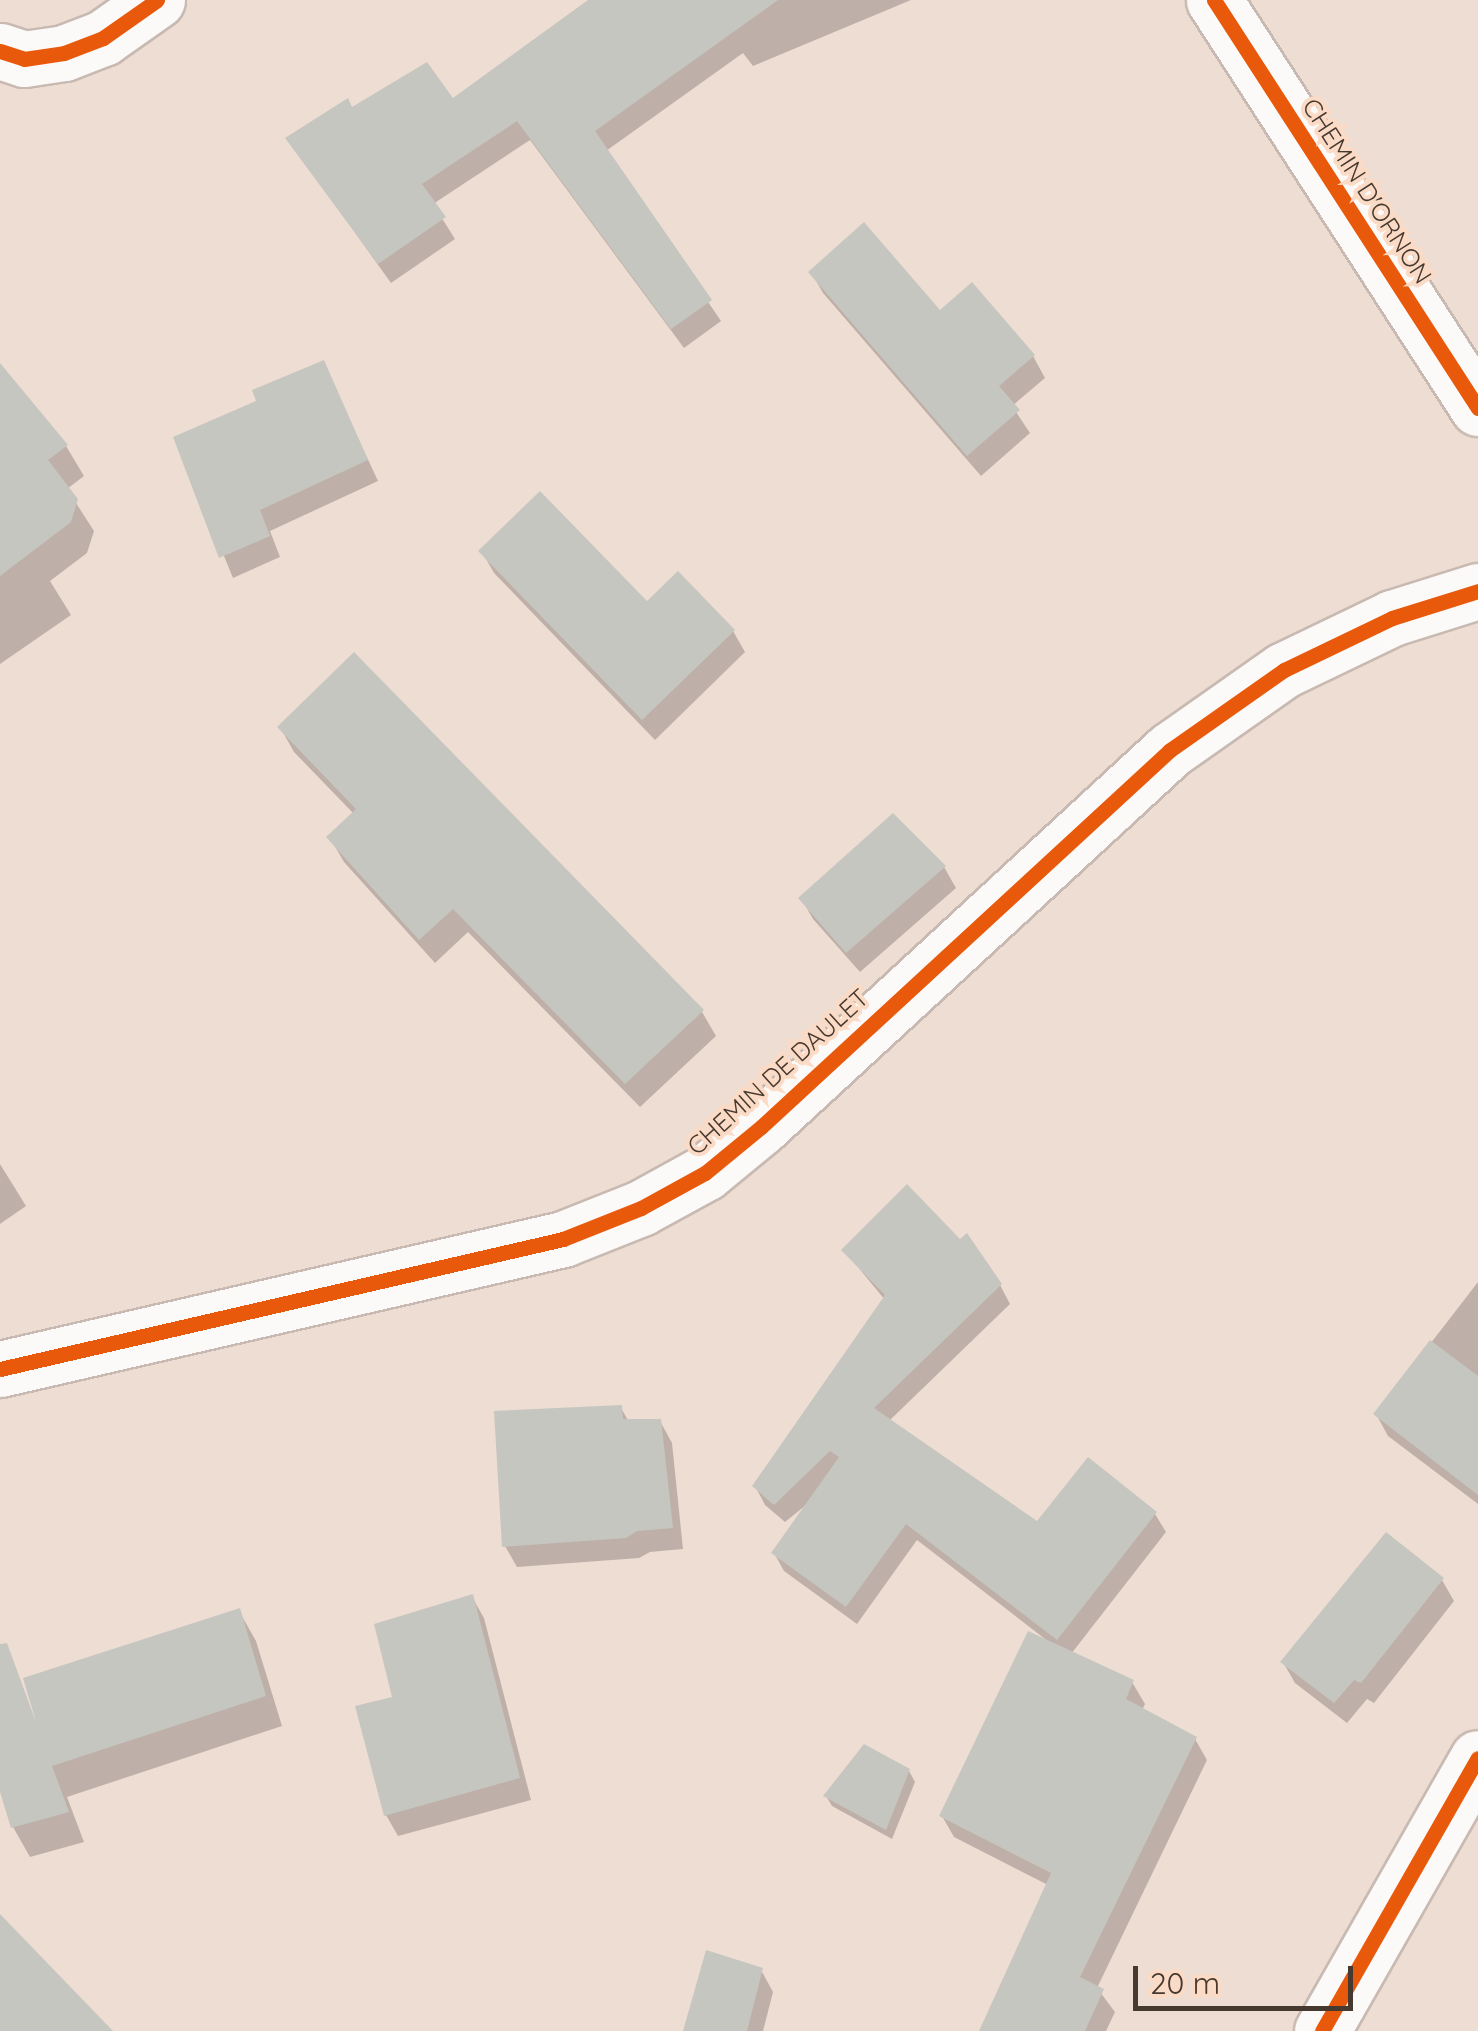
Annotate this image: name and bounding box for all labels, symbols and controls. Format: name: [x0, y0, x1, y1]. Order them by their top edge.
street label: CHEMIN D'ORNON: [1296, 93, 1438, 289]
street label: CHEMIN DE DAULET: [681, 983, 875, 1161]
scale bar: [1138, 1946, 1358, 2008]
text: 20 m: [1150, 1964, 1220, 2002]

